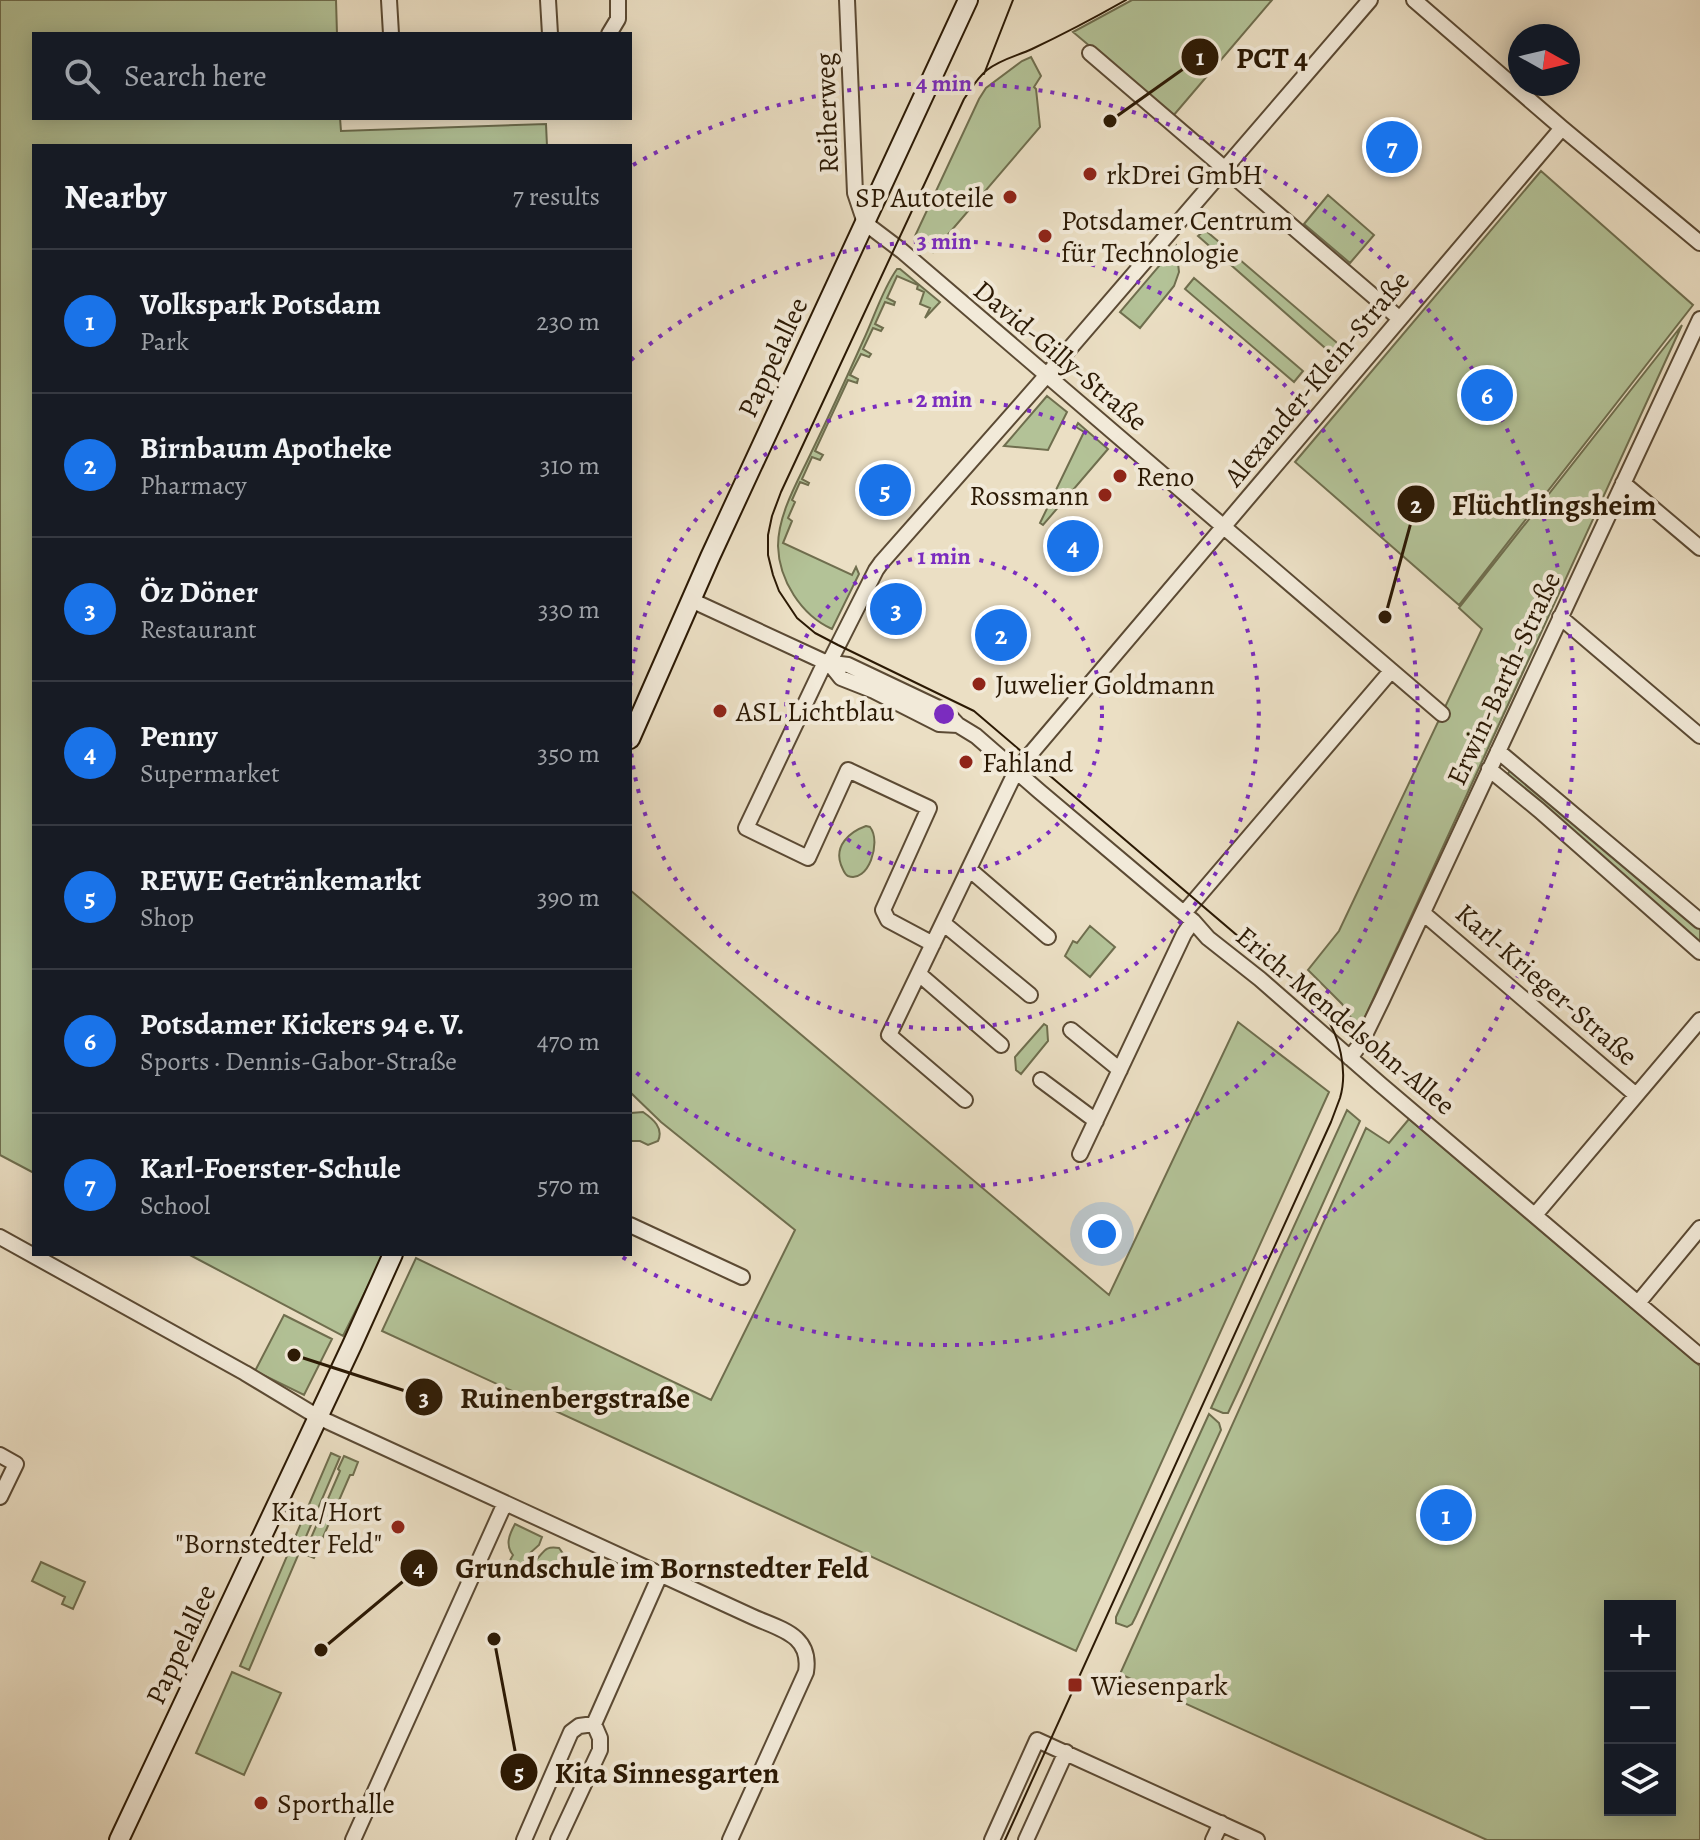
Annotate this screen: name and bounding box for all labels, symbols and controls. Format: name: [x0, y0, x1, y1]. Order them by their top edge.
north arrow: [1508, 24, 1580, 96]
callout: PCT 4: [1180, 30, 1324, 84]
search box: [32, 32, 632, 120]
text: PCT 4: [1236, 38, 1308, 78]
text: 1: [1196, 41, 1205, 73]
street label: Reiherweg: [806, 52, 848, 174]
icon: search: [60, 54, 104, 98]
text: Search here: [124, 56, 267, 96]
text: 4 min: [916, 67, 973, 99]
pin: 7: [1366, 117, 1418, 177]
place label: rkDrei GmbH: [1106, 156, 1263, 194]
marker: rkDrei GmbH: [1081, 165, 1099, 183]
text: Nearby: [64, 173, 167, 220]
text: 7 results: [513, 179, 600, 214]
place label: SP Autoteile: [855, 179, 994, 217]
marker: SP Autoteile: [1001, 188, 1019, 206]
place label: Potsdamer Centrum für Technologie: [1061, 202, 1293, 272]
text: 3 min: [916, 225, 972, 257]
marker: Potsdamer Centrum für Technologie: [1036, 227, 1054, 245]
street label: Alexander-Klein-Straße: [1215, 263, 1418, 495]
street label: David-Gilly-Straße: [965, 272, 1156, 440]
text: Volkspark Potsdam: [140, 284, 381, 324]
street label: Pappelallee: [728, 291, 817, 424]
text: 1: [85, 304, 95, 339]
text: 230 m: [536, 304, 600, 339]
text: Park: [140, 324, 189, 359]
pin: 6: [1461, 365, 1513, 425]
text: 2 min: [916, 383, 973, 415]
text: Birnbaum Apotheke: [140, 428, 392, 468]
text: 2: [84, 448, 96, 483]
text: 310 m: [540, 448, 600, 483]
place label: Reno: [1136, 458, 1194, 496]
pin: 5: [859, 460, 911, 520]
marker: Reno: [1111, 467, 1129, 485]
text: Pharmacy: [140, 468, 247, 503]
place label: Rossmann: [969, 477, 1089, 515]
callout: Flüchtlingsheim: [1396, 477, 1673, 531]
text: Flüchtlingsheim: [1452, 485, 1656, 525]
marker: Rossmann: [1096, 486, 1114, 504]
text: 2: [1410, 489, 1422, 521]
pin: 4: [1047, 516, 1099, 576]
text: 1 min: [917, 540, 971, 572]
street label: Erwin-Barth-Straße: [1438, 565, 1570, 791]
text: Öz Döner: [140, 572, 258, 612]
pin: 3: [870, 579, 922, 639]
text: 3: [84, 592, 96, 627]
text: 330 m: [538, 592, 600, 627]
pin: 2: [975, 605, 1027, 665]
text: Restaurant: [140, 612, 257, 647]
place label: Juwelier Goldmann: [995, 666, 1215, 704]
marker: Juwelier Goldmann: [970, 675, 988, 693]
place label: ASL Lichtblau: [735, 693, 895, 731]
centre of rings: [930, 700, 958, 728]
marker: ASL Lichtblau: [711, 702, 729, 720]
text: Penny: [140, 716, 217, 756]
text: 4: [84, 736, 96, 771]
text: 350 m: [537, 736, 600, 771]
place label: Fahland: [982, 744, 1074, 782]
marker: Fahland: [957, 753, 975, 771]
text: Supermarket: [140, 756, 280, 791]
text: REWE Getränkemarkt: [140, 860, 421, 900]
text: 5: [84, 880, 96, 915]
text: 390 m: [537, 880, 600, 915]
street label: Karl-Krieger-Straße: [1447, 895, 1646, 1075]
text: Shop: [140, 900, 194, 935]
street label: Erich-Mendelsohn-Allee: [1228, 918, 1463, 1124]
text: Potsdamer Kickers 94 e. V.: [140, 1004, 464, 1044]
text: 6: [84, 1024, 96, 1059]
text: 470 m: [537, 1024, 600, 1059]
text: Sports · Dennis-Gabor-Straße: [140, 1044, 457, 1079]
text: Karl-Foerster-Schule: [140, 1148, 401, 1188]
text: 7: [84, 1168, 96, 1203]
text: 570 m: [537, 1168, 600, 1203]
text: School: [140, 1188, 210, 1223]
your location: [1082, 1214, 1122, 1254]
callout: Ruinenbergstraße: [404, 1370, 706, 1424]
text: Ruinenbergstraße: [460, 1378, 690, 1418]
text: 3: [419, 1382, 429, 1414]
pin: 1: [1420, 1485, 1472, 1545]
place label: Kita/Hort "Bornstedter Feld": [175, 1493, 382, 1563]
marker: Kita/Hort "Bornstedter Feld": [389, 1518, 407, 1536]
callout: Grundschule im Bornstedter Feld: [399, 1541, 885, 1595]
text: Grundschule im Bornstedter Feld: [455, 1548, 870, 1588]
text: 4: [413, 1552, 425, 1584]
street label: Pappelallee: [136, 1578, 225, 1711]
map controls: [1604, 1600, 1676, 1816]
button: +: [1604, 1600, 1676, 1672]
place label: Wiesenpark: [1090, 1667, 1228, 1705]
button: −: [1604, 1672, 1676, 1744]
marker: Wiesenpark: [1066, 1676, 1084, 1694]
button: layers: [1604, 1744, 1676, 1816]
callout: Kita Sinnesgarten: [499, 1745, 796, 1799]
text: Kita Sinnesgarten: [555, 1753, 780, 1793]
text: 5: [514, 1756, 524, 1788]
place label: Sporthalle: [277, 1785, 395, 1823]
marker: Sporthalle: [252, 1794, 270, 1812]

